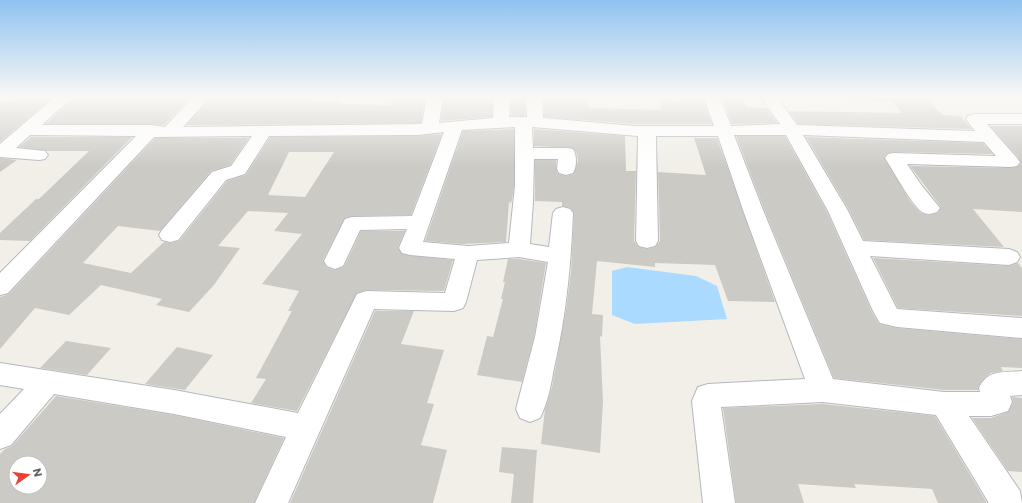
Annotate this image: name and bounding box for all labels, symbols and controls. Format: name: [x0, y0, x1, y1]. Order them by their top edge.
north arrow: [8, 455, 48, 495]
text: N: [29, 467, 46, 479]

